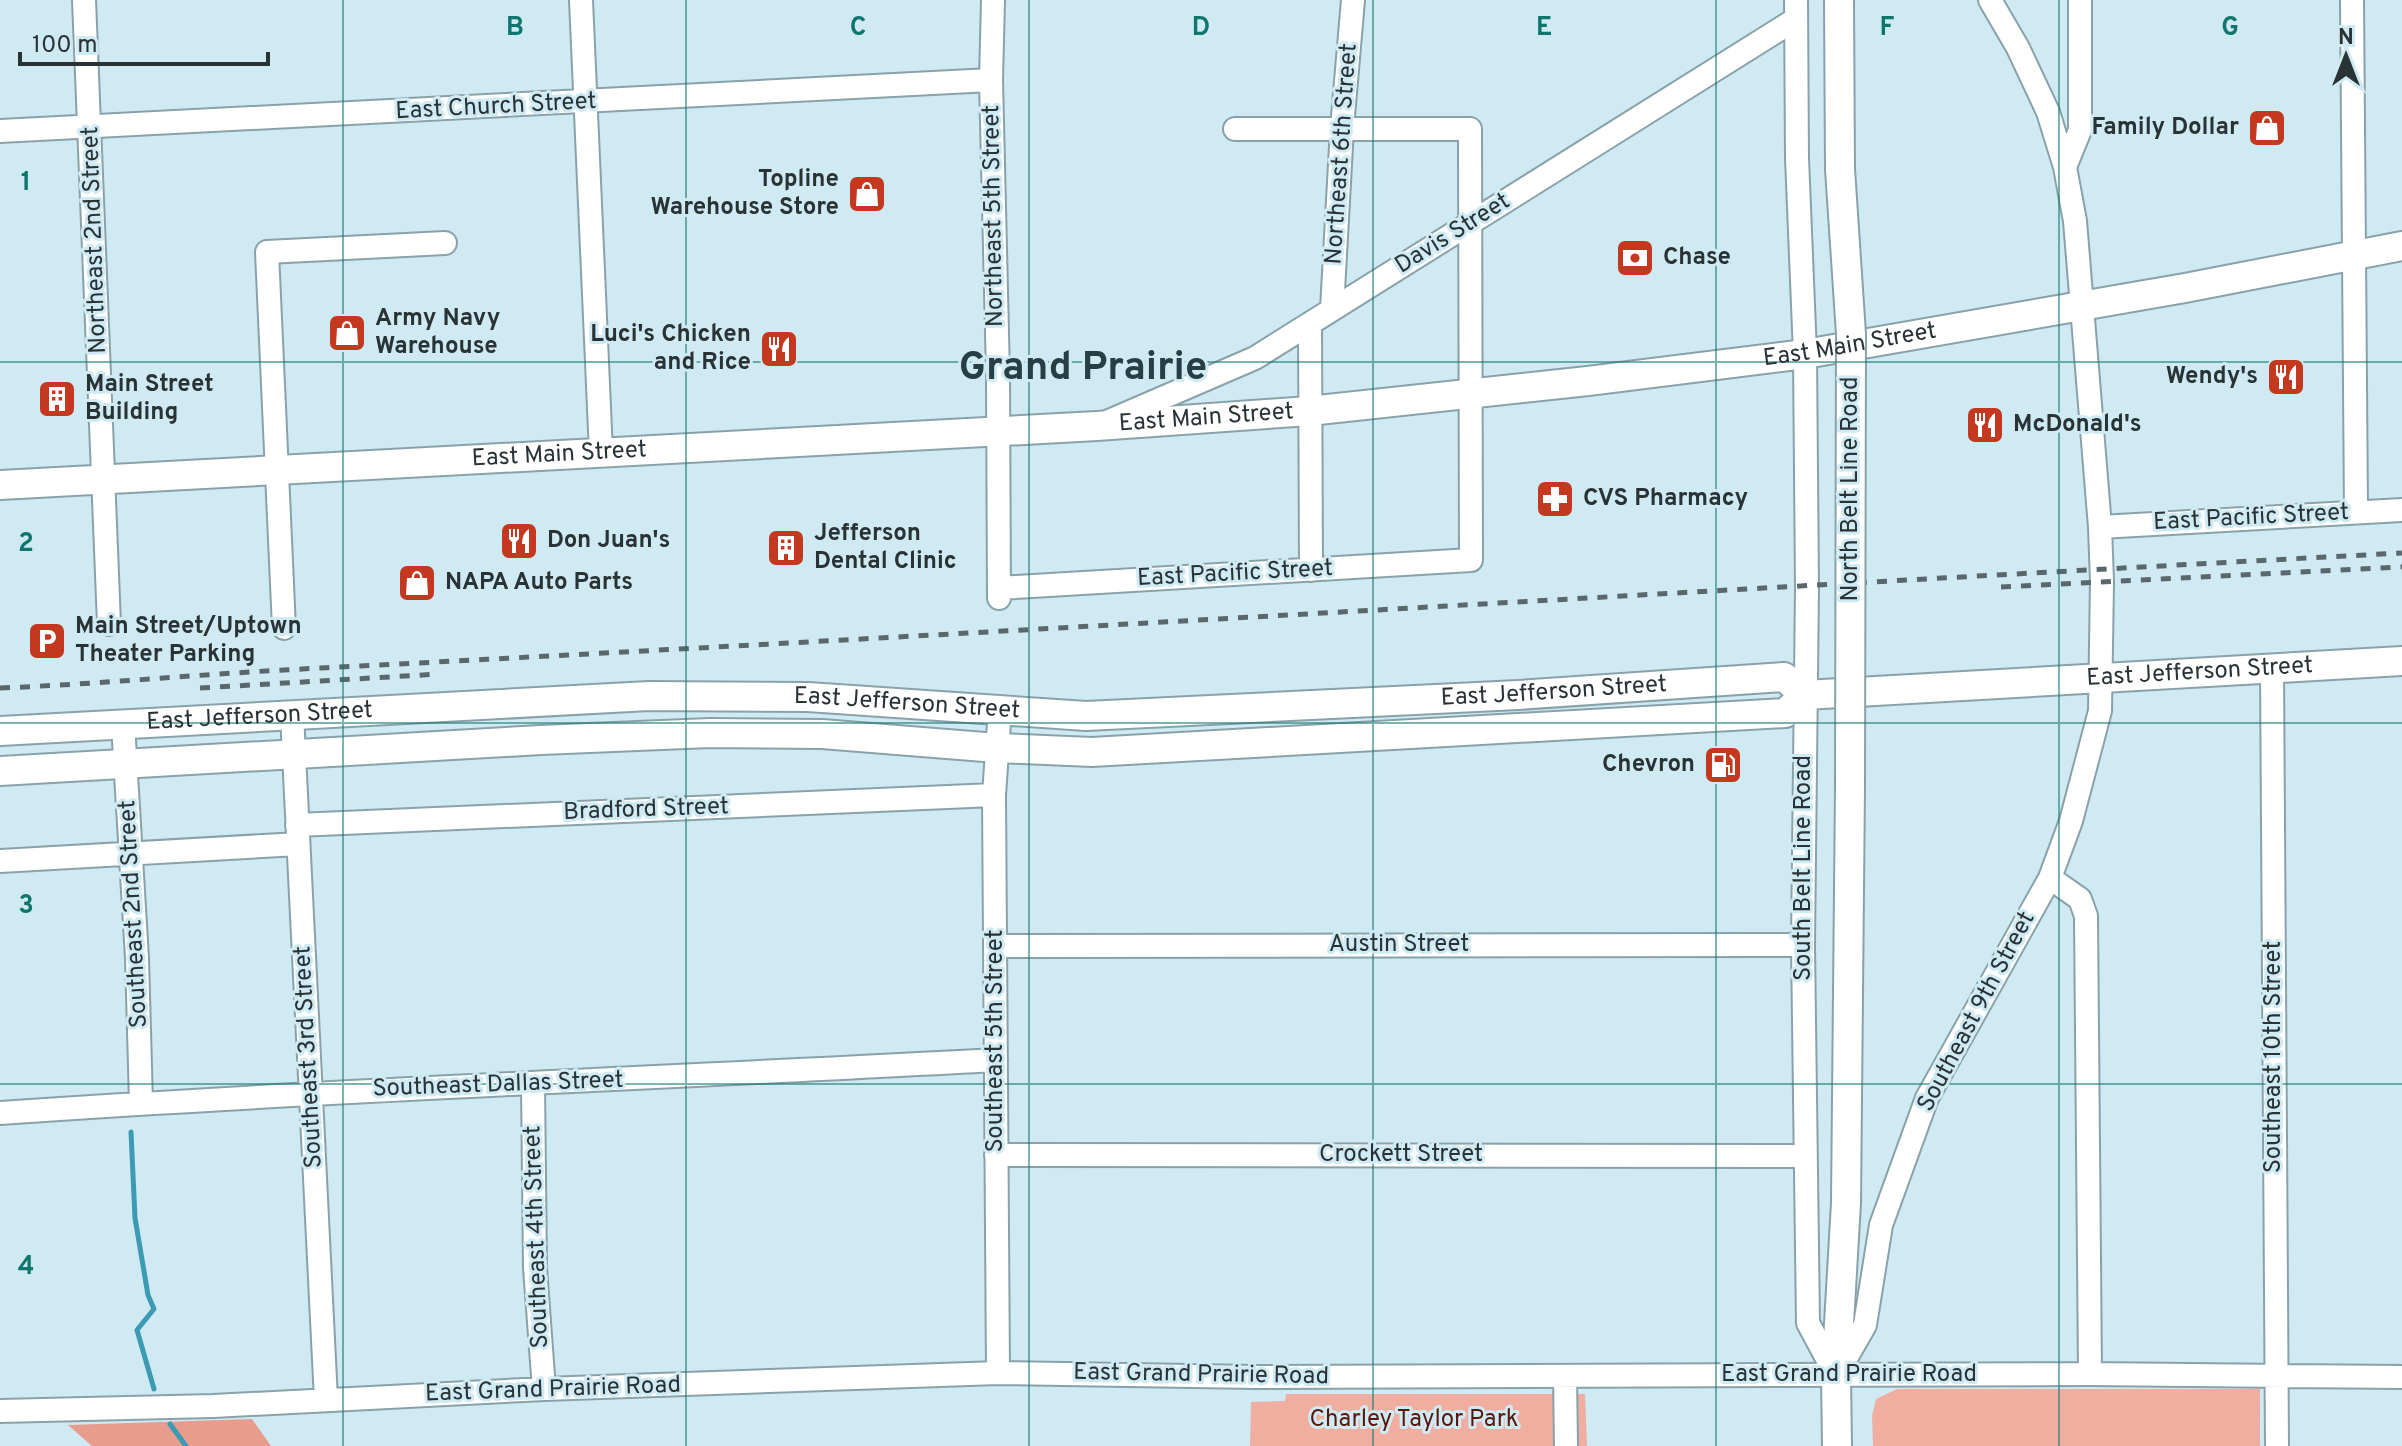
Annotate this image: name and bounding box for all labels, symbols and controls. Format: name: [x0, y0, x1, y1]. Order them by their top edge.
text: B: [506, 12, 524, 45]
text: C: [850, 12, 866, 45]
text: D: [1192, 12, 1210, 45]
text: E: [1536, 12, 1552, 45]
text: F: [1880, 12, 1895, 45]
text: G: [2221, 12, 2239, 45]
scale bar: [20, 16, 268, 66]
north arrow: [2306, 16, 2386, 96]
text: N: [2338, 25, 2354, 52]
text: 100 m: [32, 31, 98, 61]
street label: Northeast 6th Street: [1319, 42, 1365, 266]
street label: East Church Street: [395, 87, 597, 127]
street label: Northeast 5th Street: [977, 105, 1011, 327]
shop icon: Family Dollar: [2246, 107, 2288, 149]
place label: Family Dollar: [2092, 113, 2239, 143]
street label: Northeast 2nd Street: [76, 126, 114, 354]
place label: Topline Warehouse Store: [650, 165, 839, 223]
text: 1: [21, 167, 31, 200]
shop icon: Topline Warehouse Store: [846, 173, 888, 215]
street label: Davis Street: [1390, 187, 1516, 281]
bank icon: Chase: [1614, 237, 1656, 279]
place label: Chase: [1663, 243, 1731, 273]
place label: Army Navy Warehouse: [375, 304, 500, 362]
shop icon: Army Navy Warehouse: [326, 312, 368, 354]
street label: East Main Street: [1761, 316, 1939, 374]
place label: Luci's Chicken and Rice: [590, 320, 751, 378]
restaurant icon: Luci's Chicken and Rice: [758, 328, 800, 370]
district label: Grand Prairie: [959, 344, 1207, 394]
restaurant icon: Wendy's: [2265, 356, 2307, 398]
place label: Wendy's: [2166, 362, 2258, 392]
place label: Main Street Building: [85, 370, 214, 428]
street label: North Belt Line Road: [1836, 376, 1866, 602]
building icon: Main Street Building: [36, 378, 78, 420]
street label: East Main Street: [1118, 397, 1295, 439]
restaurant icon: McDonald's: [1964, 404, 2006, 446]
place label: McDonald's: [2013, 410, 2142, 440]
street label: East Main Street: [471, 435, 647, 475]
pharmacy icon: CVS Pharmacy: [1534, 478, 1576, 520]
place label: CVS Pharmacy: [1583, 484, 1748, 514]
street label: East Pacific Street: [2152, 498, 2350, 538]
place label: Jefferson Dental Clinic: [814, 519, 957, 577]
restaurant icon: Don Juan's: [498, 520, 540, 562]
place label: Don Juan's: [547, 526, 670, 556]
building icon: Jefferson Dental Clinic: [765, 527, 807, 569]
text: 2: [18, 528, 34, 561]
street label: East Pacific Street: [1136, 554, 1334, 594]
shop icon: NAPA Auto Parts: [396, 562, 438, 604]
place label: NAPA Auto Parts: [445, 568, 633, 598]
place label: Main Street/Uptown Theater Parking: [75, 612, 302, 670]
parking icon: Main Street/Uptown Theater Parking: [26, 620, 68, 662]
street label: East Jefferson Street: [2086, 651, 2314, 694]
street label: East Jefferson Street: [1440, 670, 1668, 714]
street label: East Jefferson Street: [794, 682, 1021, 726]
street label: East Jefferson Street: [146, 696, 374, 738]
fuel station icon: Chevron: [1702, 744, 1744, 786]
place label: Chevron: [1602, 750, 1695, 780]
street label: South Belt Line Road: [1789, 755, 1819, 981]
street label: Bradford Street: [563, 792, 729, 828]
street label: Southeast 2nd Street: [113, 799, 155, 1029]
text: 3: [18, 890, 34, 923]
street label: Southeast 9th Street: [1912, 907, 2042, 1117]
street label: Southeast 5th Street: [981, 929, 1011, 1153]
street label: Austin Street: [1329, 930, 1469, 960]
street label: Southeast 10th Street: [2259, 941, 2289, 1173]
street label: Southeast 3rd Street: [288, 945, 330, 1169]
street label: Southeast Dallas Street: [372, 1066, 624, 1104]
street label: Southeast 4th Street: [518, 1125, 556, 1349]
street label: Crockett Street: [1319, 1140, 1483, 1170]
text: 4: [18, 1251, 34, 1284]
street label: East Grand Prairie Road: [1073, 1358, 1329, 1392]
street label: East Grand Prairie Road: [1721, 1360, 1977, 1390]
street label: East Grand Prairie Road: [425, 1371, 681, 1409]
park label: Charley Taylor Park: [1309, 1405, 1519, 1435]

